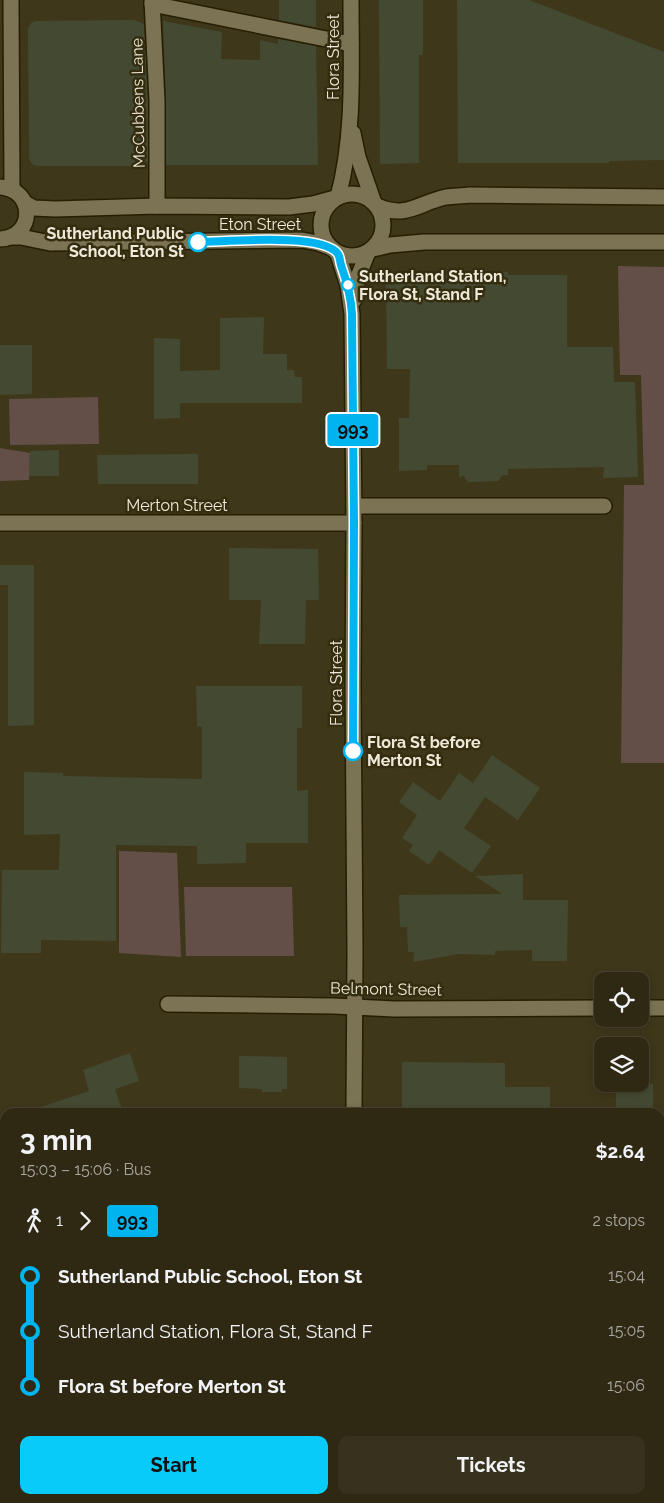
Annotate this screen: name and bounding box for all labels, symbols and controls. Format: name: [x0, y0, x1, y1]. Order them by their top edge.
street label: Flora Street: [324, 13, 343, 100]
street label: McCubbens Lane: [127, 38, 149, 168]
street label: Eton Street: [219, 215, 302, 234]
place label: Sutherland Public School, Eton St: [47, 224, 184, 261]
marker: Sutherland Public School, Eton St: [188, 232, 208, 252]
place label: Sutherland Station, Flora St, Stand F: [359, 267, 506, 304]
marker: Sutherland Station, Flora St, Stand F: [341, 278, 355, 292]
line badge: 993: [324, 414, 382, 446]
text: 993: [337, 419, 369, 440]
street label: Merton Street: [126, 496, 228, 515]
street label: Flora Street: [327, 639, 346, 726]
place label: Flora St before Merton St: [367, 733, 481, 770]
marker: Flora St before Merton St: [343, 741, 363, 761]
map controls: [594, 972, 649, 1092]
button: locate: [594, 972, 649, 1027]
street label: Belmont Street: [330, 979, 443, 999]
button: layers: [594, 1037, 649, 1092]
text: 3 min: [20, 1124, 92, 1157]
text: $2.64: [596, 1140, 645, 1162]
text: 15:03 – 15:06 · Bus: [20, 1160, 151, 1179]
icon: walk: [20, 1207, 48, 1235]
icon: forward: [71, 1207, 99, 1235]
text: 993: [117, 1210, 148, 1231]
text: 1: [56, 1211, 63, 1230]
text: 2 stops: [593, 1211, 645, 1230]
text: Sutherland Public School, Eton St: [58, 1265, 362, 1287]
text: 15:04: [608, 1266, 645, 1285]
text: Sutherland Station, Flora St, Stand F: [58, 1320, 373, 1342]
text: 15:05: [608, 1321, 645, 1340]
text: Flora St before Merton St: [58, 1375, 286, 1397]
text: 15:06: [607, 1376, 645, 1395]
button: Start: [20, 1436, 328, 1494]
button: Tickets: [338, 1436, 645, 1494]

